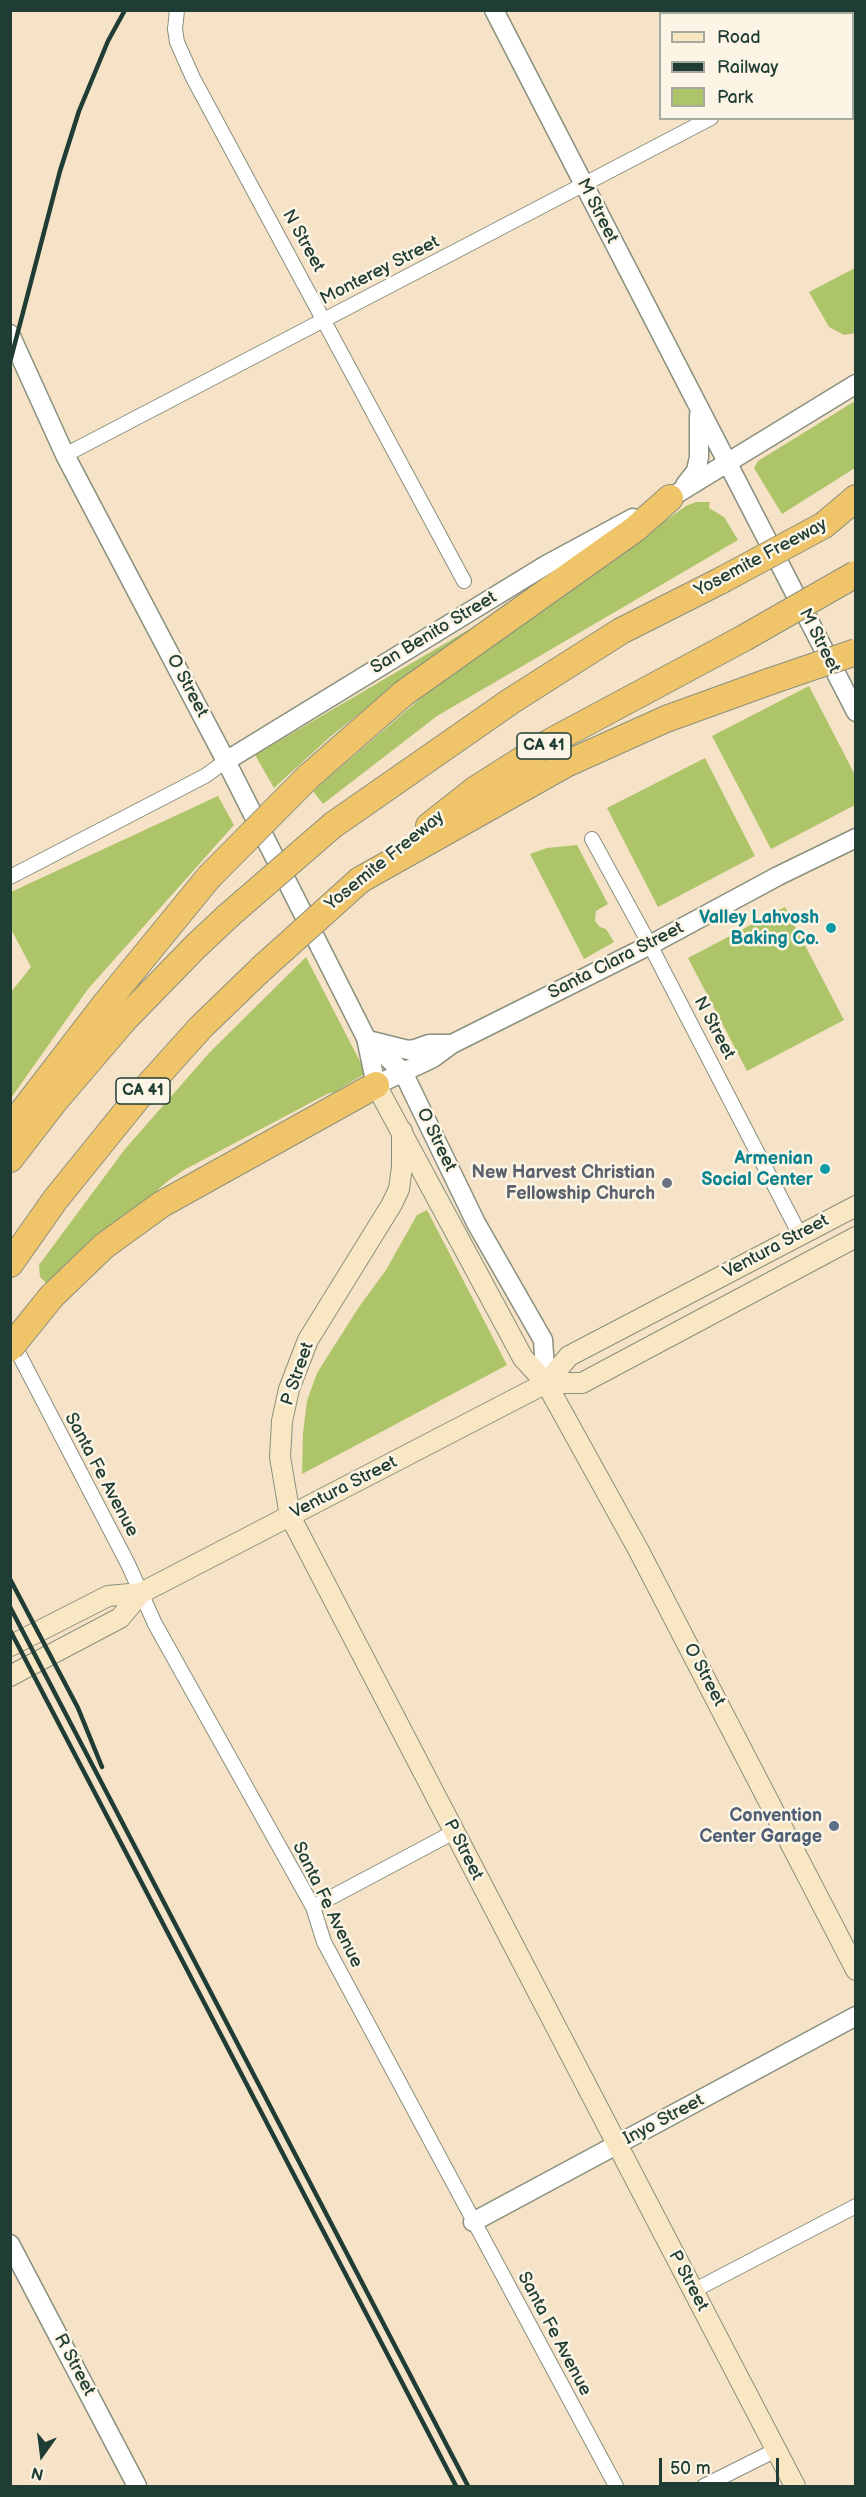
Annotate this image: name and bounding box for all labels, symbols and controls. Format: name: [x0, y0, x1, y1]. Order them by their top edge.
legend: [659, 12, 854, 120]
text: Road: [717, 27, 761, 48]
text: Railway: [717, 57, 779, 78]
text: Park: [717, 87, 753, 108]
street label: M Street: [572, 175, 622, 247]
street label: N Street: [277, 206, 329, 276]
street label: Monterey Street: [317, 232, 443, 310]
street label: Yosemite Freeway: [691, 514, 831, 602]
street label: San Benito Street: [367, 587, 501, 679]
street label: M Street: [794, 605, 844, 677]
street label: O Street: [162, 651, 212, 721]
road number: CA 41: [517, 733, 571, 759]
street label: Yosemite Freeway: [321, 806, 449, 916]
place label: Valley Lahvosh Baking Co.: [699, 907, 819, 950]
street label: Santa Clara Street: [545, 918, 687, 1004]
marker: Valley Lahvosh Baking Co.: [824, 921, 838, 935]
street label: N Street: [689, 993, 739, 1063]
road number: CA 41: [116, 1078, 170, 1104]
street label: O Street: [411, 1105, 461, 1175]
place label: Armenian Social Center: [701, 1148, 813, 1190]
place label: New Harvest Christian Fellowship Church: [472, 1162, 655, 1204]
marker: Armenian Social Center: [818, 1162, 832, 1176]
marker: New Harvest Christian Fellowship Church: [660, 1176, 674, 1190]
street label: Ventura Street: [719, 1210, 833, 1284]
street label: P Street: [277, 1339, 319, 1409]
street label: Santa Fe Avenue: [59, 1409, 143, 1541]
street label: Ventura Street: [287, 1452, 401, 1524]
street label: O Street: [679, 1640, 729, 1710]
place label: Convention Center Garage: [699, 1805, 822, 1848]
street label: P Street: [438, 1816, 488, 1884]
marker: Convention Center Garage: [827, 1819, 841, 1833]
street label: Santa Fe Avenue: [287, 1839, 367, 1971]
street label: Inyo Street: [620, 2090, 708, 2150]
street label: P Street: [663, 2247, 713, 2315]
street label: Santa Fe Avenue: [512, 2268, 596, 2400]
street label: R Street: [49, 2330, 99, 2400]
north arrow: [12, 2425, 72, 2485]
scale bar: [662, 2446, 782, 2484]
text: 50 m: [670, 2458, 711, 2479]
text: N: [29, 2462, 46, 2484]

